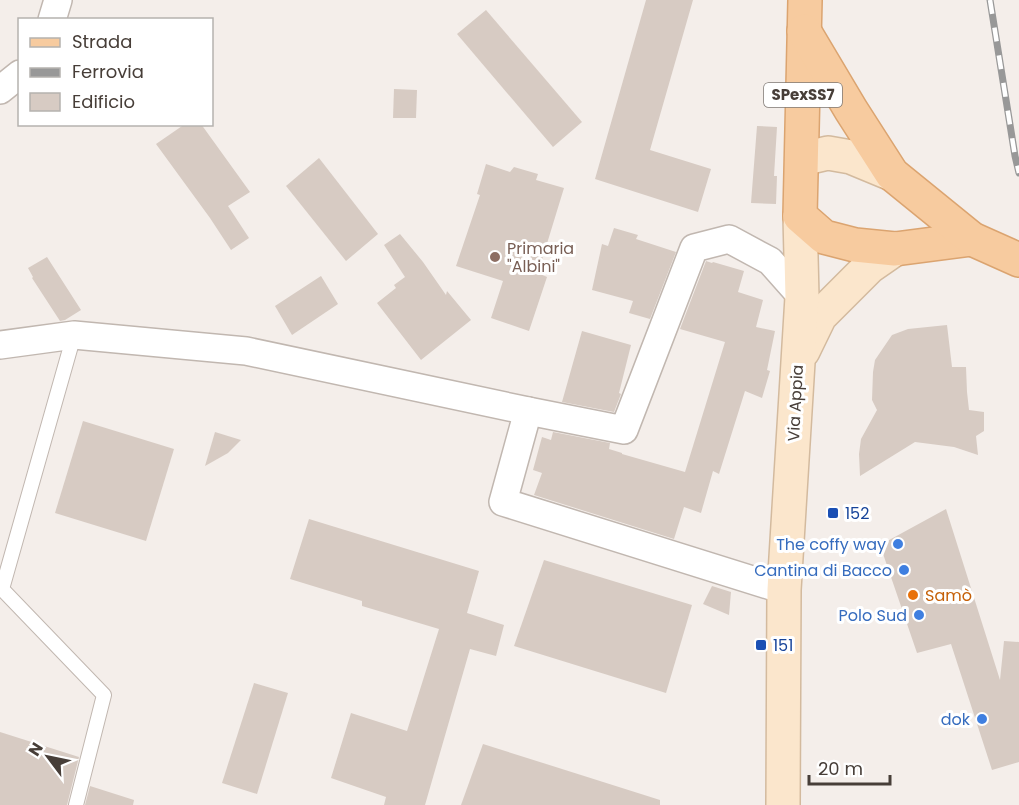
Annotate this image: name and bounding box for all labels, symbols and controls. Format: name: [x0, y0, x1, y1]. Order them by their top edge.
legend: [18, 18, 213, 126]
text: Strada: [72, 29, 132, 54]
text: Ferrovia: [72, 59, 144, 84]
road number: SPexSS7: [764, 83, 842, 107]
text: Edificio: [72, 89, 135, 114]
place label: Primaria "Albini": [507, 237, 574, 278]
marker: Primaria "Albini": [488, 250, 502, 264]
street label: Via Appia: [782, 364, 809, 442]
place label: 152: [845, 502, 869, 525]
marker: 152: [826, 506, 840, 520]
place label: The coffy way: [776, 533, 886, 556]
marker: The coffy way: [891, 537, 905, 551]
place label: Cantina di Bacco: [754, 559, 892, 582]
marker: Cantina di Bacco: [897, 563, 911, 577]
place label: Samò: [925, 584, 972, 607]
marker: Samò: [906, 588, 920, 602]
place label: Polo Sud: [839, 604, 907, 627]
marker: Polo Sud: [912, 608, 926, 622]
place label: 151: [773, 634, 793, 657]
marker: 151: [754, 638, 768, 652]
place label: dok: [941, 708, 971, 731]
marker: dok: [975, 712, 989, 726]
north arrow: [18, 727, 78, 787]
text: N: [23, 738, 49, 761]
scale bar: [809, 748, 890, 786]
text: 20 m: [818, 756, 863, 781]

